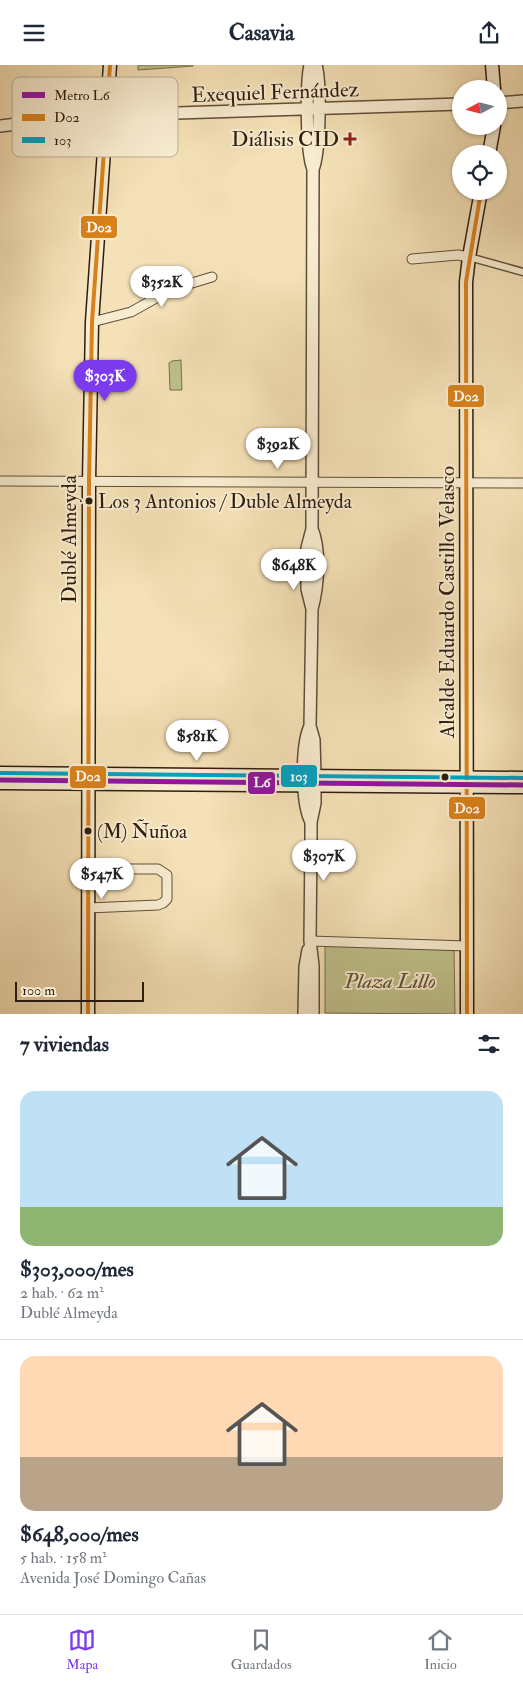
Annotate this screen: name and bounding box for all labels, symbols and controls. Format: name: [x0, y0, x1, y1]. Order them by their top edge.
icon: menu: [20, 19, 48, 47]
text: Casavia: [229, 19, 294, 47]
icon: share: [475, 19, 503, 47]
street label: Exequiel Fernández: [191, 76, 359, 109]
legend: [12, 77, 178, 157]
north arrow: [452, 80, 508, 135]
map controls: [452, 80, 507, 200]
text: Metro L6: [54, 87, 111, 104]
text: D02: [54, 109, 80, 126]
place label: Diálisis CID: [231, 126, 339, 153]
text: 103: [54, 132, 71, 149]
marker: Diálisis CID: [343, 132, 357, 146]
button: locate: [452, 145, 507, 200]
line badge: D02: [80, 215, 118, 239]
text: D02: [86, 219, 112, 236]
pin: $352K: [127, 265, 197, 308]
text: $352K: [141, 272, 183, 292]
pin: $303K: [70, 359, 140, 402]
text: $303K: [85, 366, 125, 386]
line badge: D02: [447, 384, 485, 408]
text: D02: [453, 388, 479, 405]
pin: $392K: [243, 427, 313, 470]
text: $392K: [257, 434, 299, 454]
street label: Alcalde Eduardo Castillo Velasco: [434, 466, 461, 739]
street label: Dublé Almeyda: [56, 474, 83, 603]
place label: Los 3 Antonios / Duble Almeyda: [98, 489, 353, 514]
marker: Los 3 Antonios / Duble Almeyda: [84, 496, 94, 506]
pin: $648K: [259, 549, 329, 591]
text: $648K: [272, 555, 316, 575]
pin: $581K: [162, 719, 232, 762]
text: $581K: [177, 726, 217, 746]
line badge: 103: [280, 764, 318, 788]
line badge: D02: [69, 765, 107, 789]
text: D02: [75, 768, 101, 785]
text: 103: [290, 768, 308, 785]
line badge: L6: [247, 771, 276, 795]
unlabelled marker: [440, 772, 450, 782]
text: L6: [253, 774, 272, 791]
line badge: D02: [448, 796, 486, 820]
text: D02: [454, 800, 480, 817]
place label: (M) Ñuñoa: [97, 818, 188, 844]
marker: (M) Ñuñoa: [83, 826, 93, 836]
pin: $307K: [289, 839, 359, 882]
text: $307K: [303, 846, 345, 866]
pin: $547K: [67, 857, 137, 900]
text: $547K: [81, 864, 123, 884]
park label: Plaza Lillo: [343, 968, 436, 995]
scale bar: [15, 979, 144, 1002]
text: 100 m: [22, 982, 55, 999]
icon: filters: [475, 1030, 503, 1058]
text: 7 viviendas: [20, 1031, 109, 1058]
icon: home: [217, 1123, 307, 1213]
text: $303,000/mes: [20, 1256, 134, 1283]
text: 2 hab. · 62 m²: [20, 1283, 104, 1303]
text: Dublé Almeyda: [20, 1303, 118, 1323]
icon: home: [217, 1389, 307, 1479]
text: $648,000/mes: [20, 1521, 139, 1548]
text: 5 hab. · 158 m²: [20, 1548, 107, 1568]
text: Avenida José Domingo Cañas: [20, 1568, 206, 1588]
tab: Mapa: [66, 1626, 98, 1673]
tab: Guardados: [231, 1626, 292, 1673]
tab: Inicio: [424, 1626, 457, 1673]

